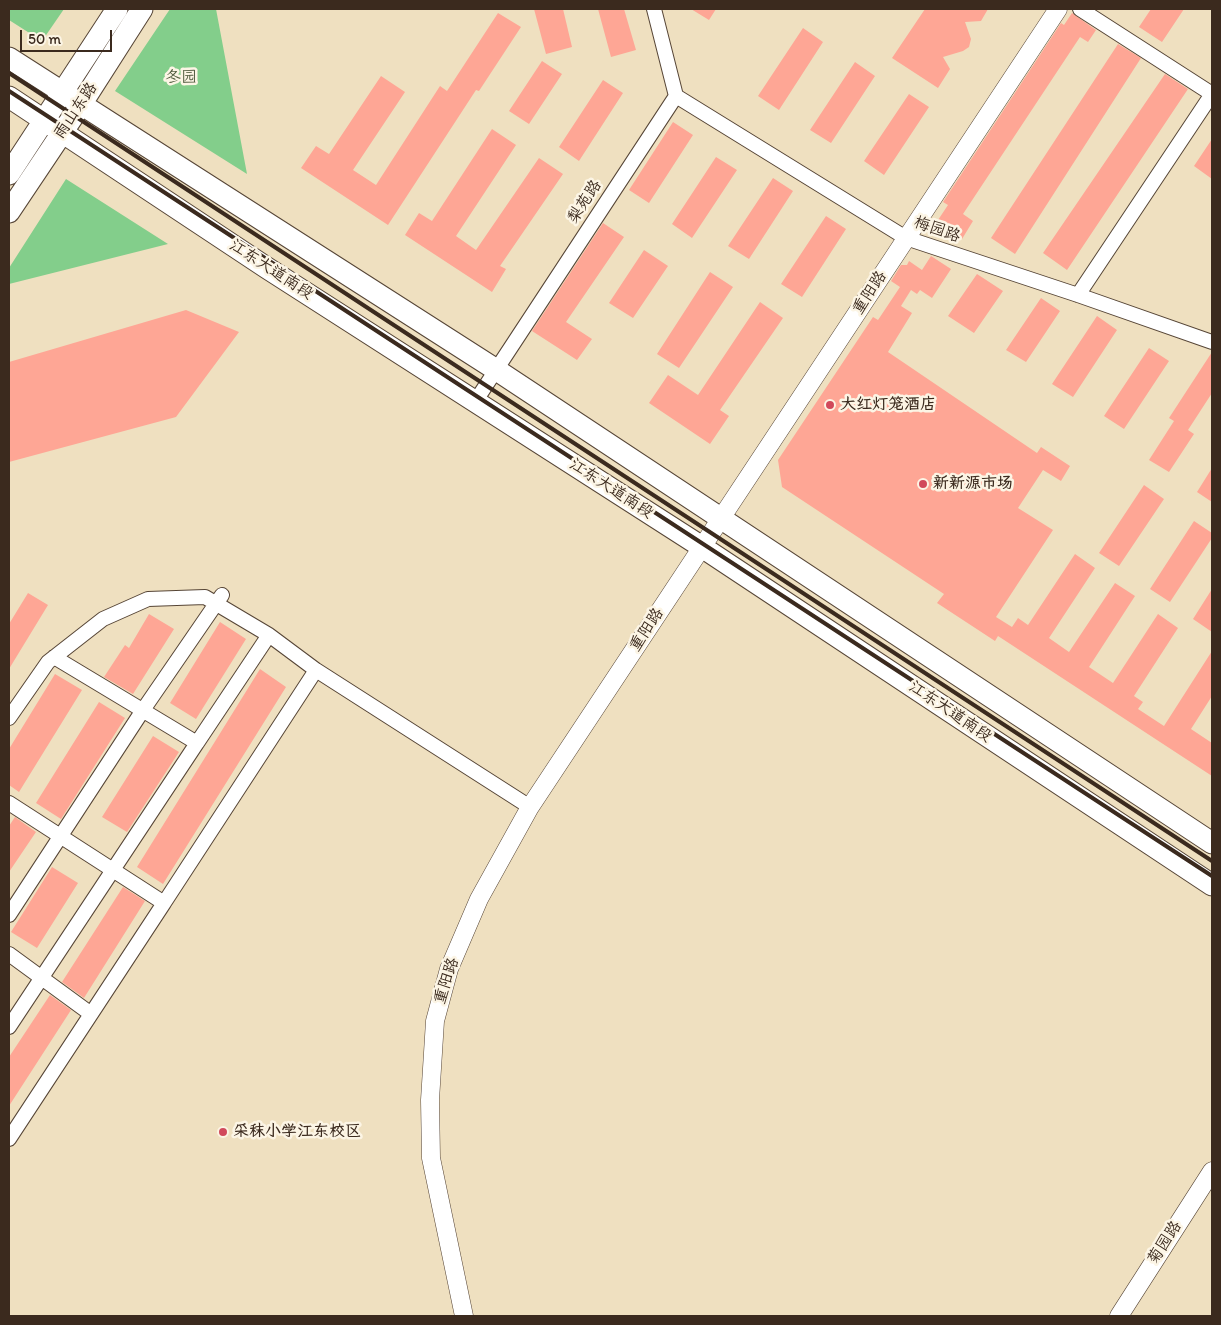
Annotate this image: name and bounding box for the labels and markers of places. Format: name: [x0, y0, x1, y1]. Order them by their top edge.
place label: 大红灯笼酒店: [840, 395, 936, 415]
marker: 大红灯笼酒店: [824, 399, 836, 411]
place label: 新新源市场: [933, 474, 1013, 494]
marker: 新新源市场: [917, 478, 929, 490]
place label: 采秣小学江东校区: [233, 1122, 361, 1142]
marker: 采秣小学江东校区: [217, 1126, 229, 1138]

